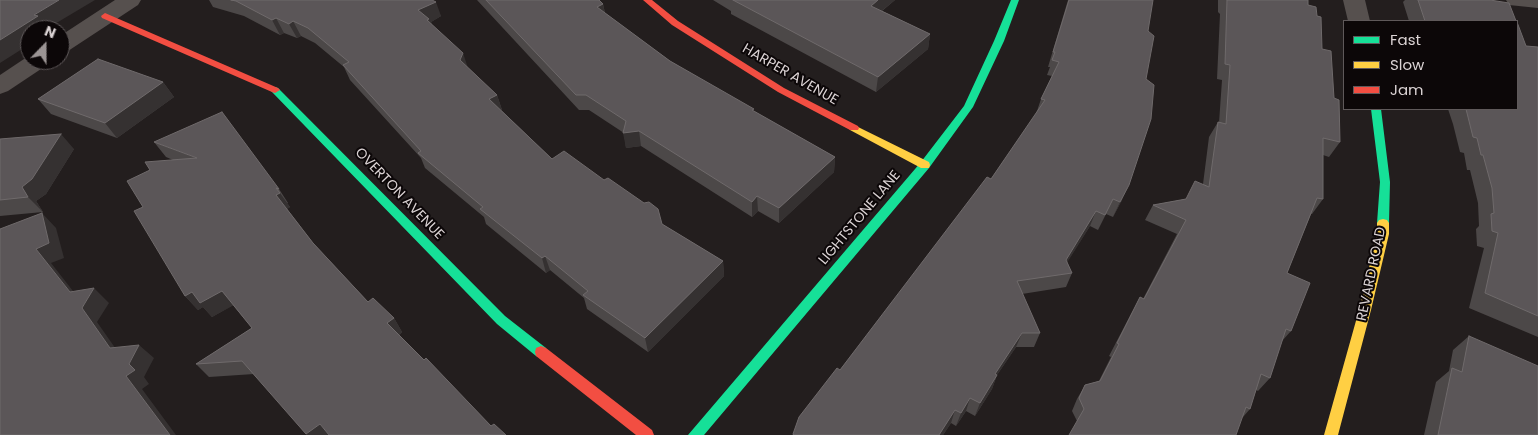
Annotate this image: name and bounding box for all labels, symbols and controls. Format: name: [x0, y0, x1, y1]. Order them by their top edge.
north arrow: [20, 20, 70, 70]
legend: [1343, 20, 1518, 110]
text: N: [42, 21, 59, 43]
text: Fast: [1390, 29, 1421, 50]
street label: HARPER AVENUE: [739, 41, 841, 109]
text: Slow: [1390, 54, 1424, 75]
text: Jam: [1390, 79, 1424, 100]
street label: OVERTON AVENUE: [351, 145, 447, 243]
street label: LIGHTSTONE LANE: [816, 168, 904, 268]
street label: REVARD ROAD: [1354, 226, 1390, 322]

